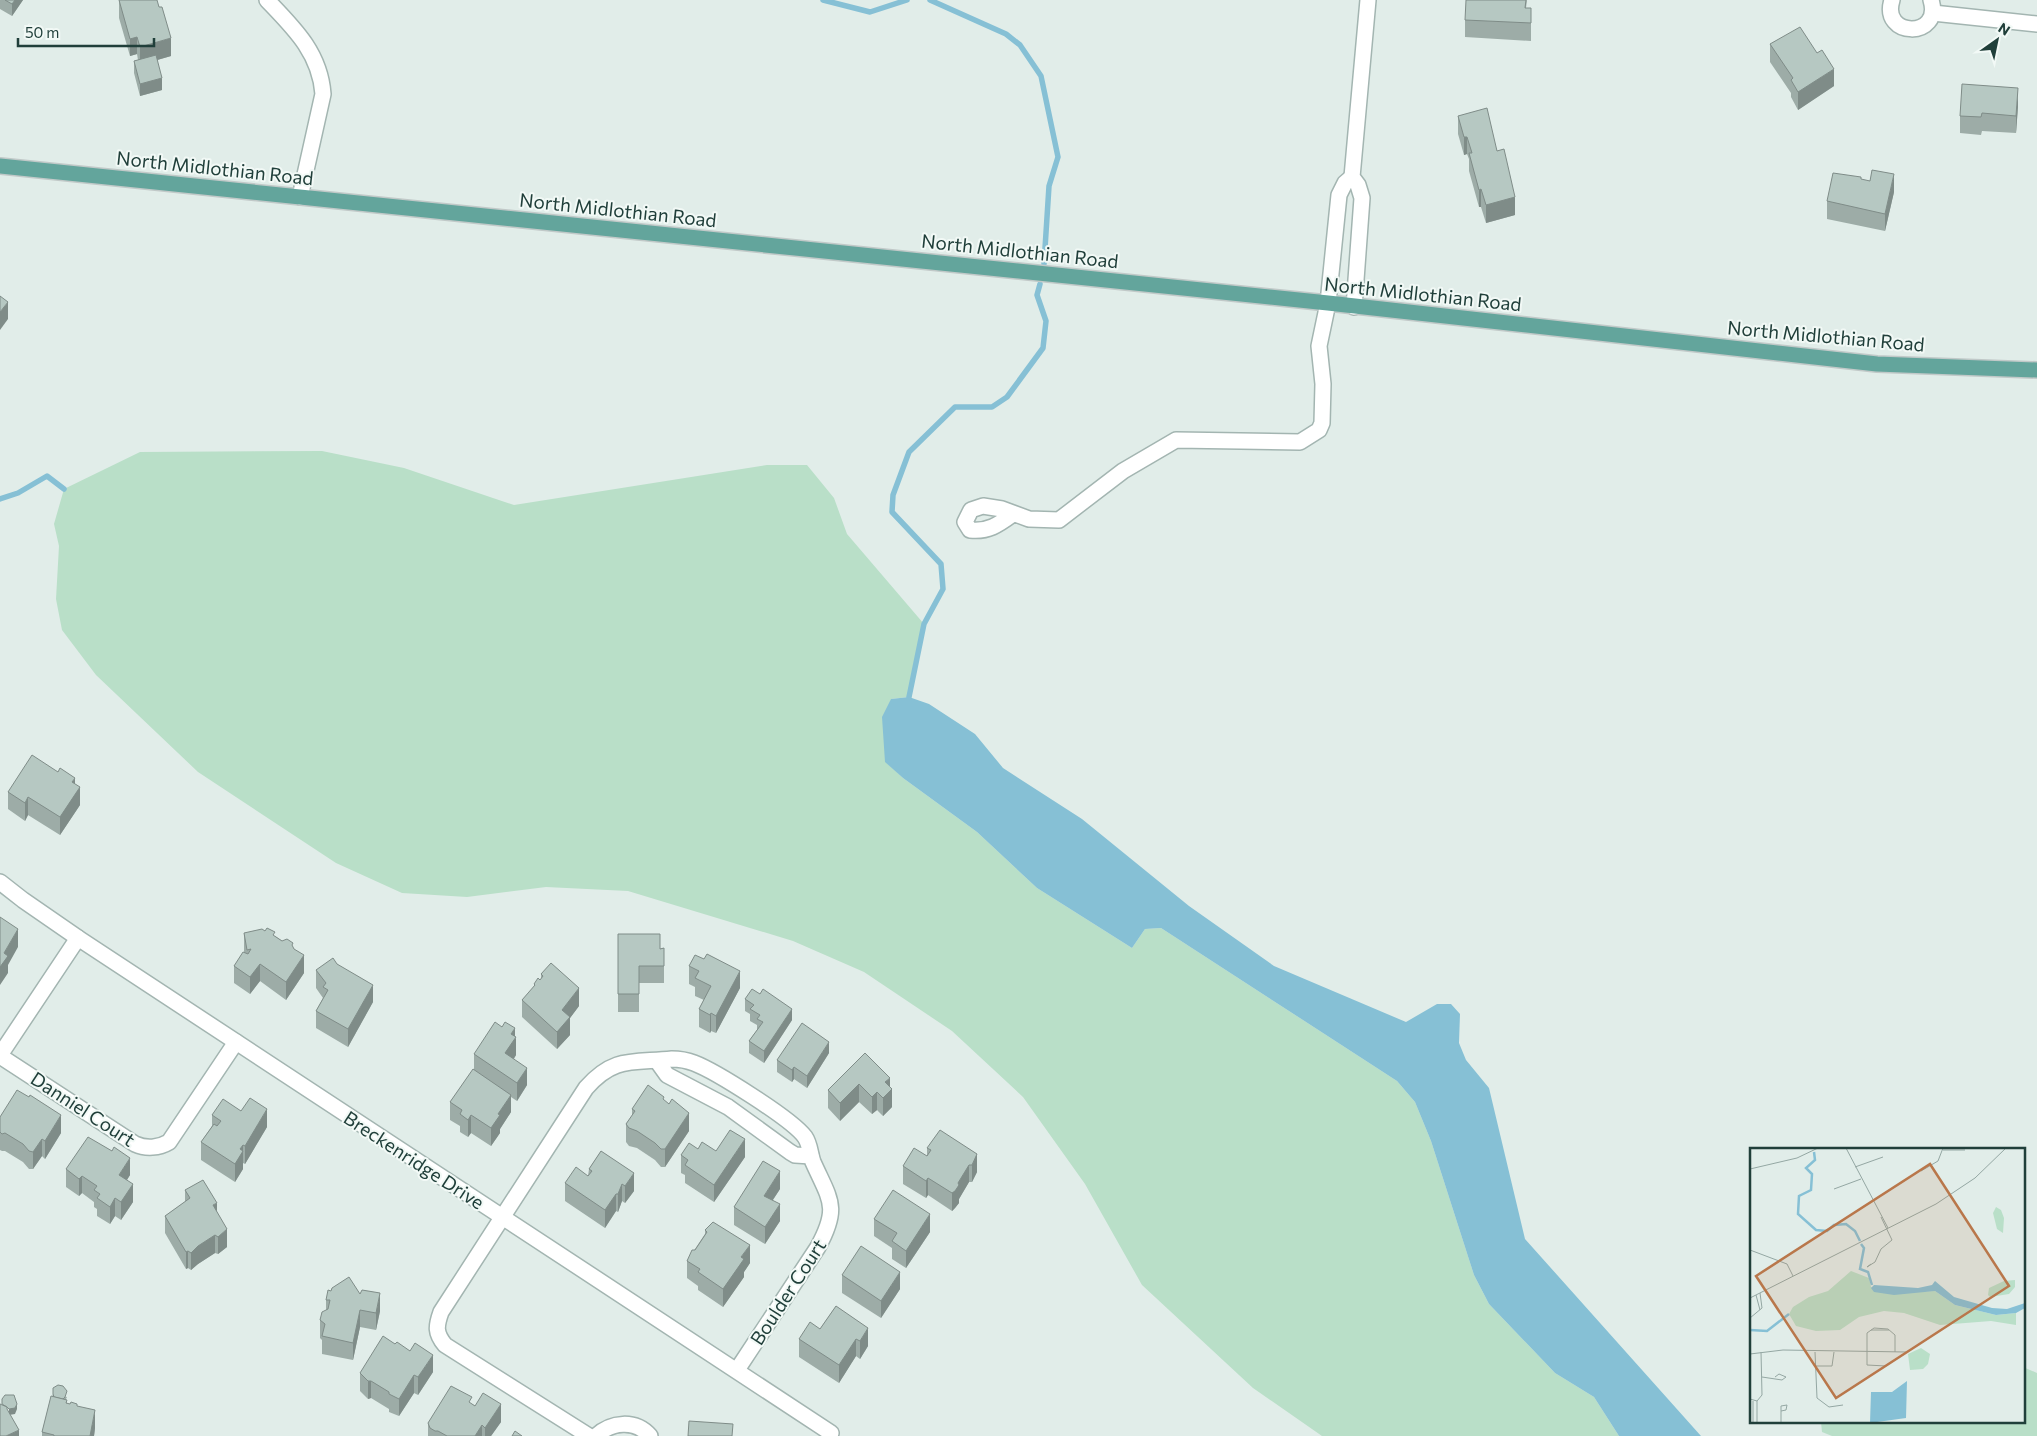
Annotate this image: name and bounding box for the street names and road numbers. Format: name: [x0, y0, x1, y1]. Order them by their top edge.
street label: North Midlothian Road: [115, 146, 315, 189]
street label: North Midlothian Road: [518, 188, 718, 231]
street label: North Midlothian Road: [920, 229, 1120, 272]
street label: North Midlothian Road: [1323, 272, 1523, 315]
street label: North Midlothian Road: [1726, 315, 1926, 356]
street label: Danniel Court: [27, 1066, 140, 1151]
street label: Breckenridge Drive: [340, 1106, 489, 1214]
street label: Boulder Court: [745, 1234, 830, 1349]

